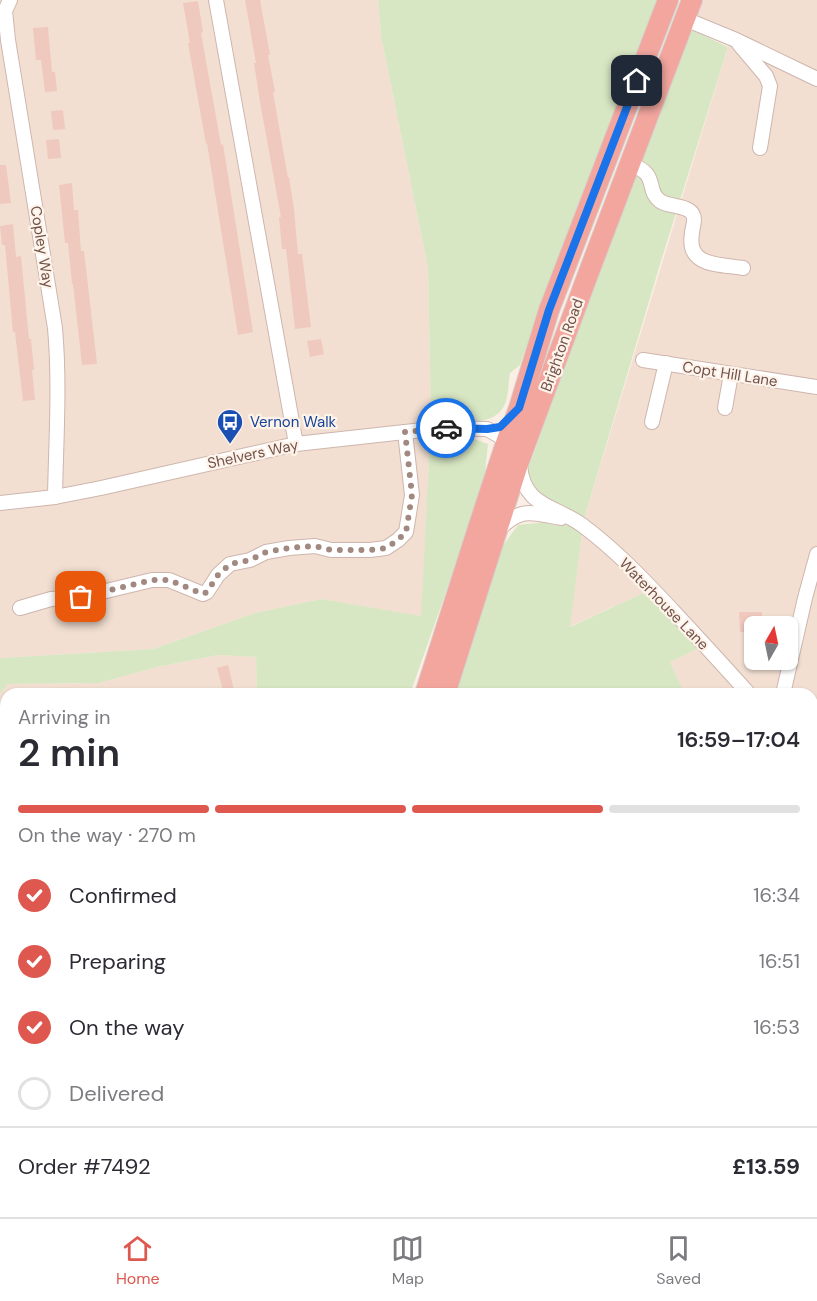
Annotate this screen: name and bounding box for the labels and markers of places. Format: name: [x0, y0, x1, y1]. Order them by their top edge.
pin: [611, 55, 662, 106]
bus stop icon: Vernon Walk: [215, 407, 245, 445]
place label: Vernon Walk: [250, 412, 337, 432]
pin: [55, 571, 106, 622]

